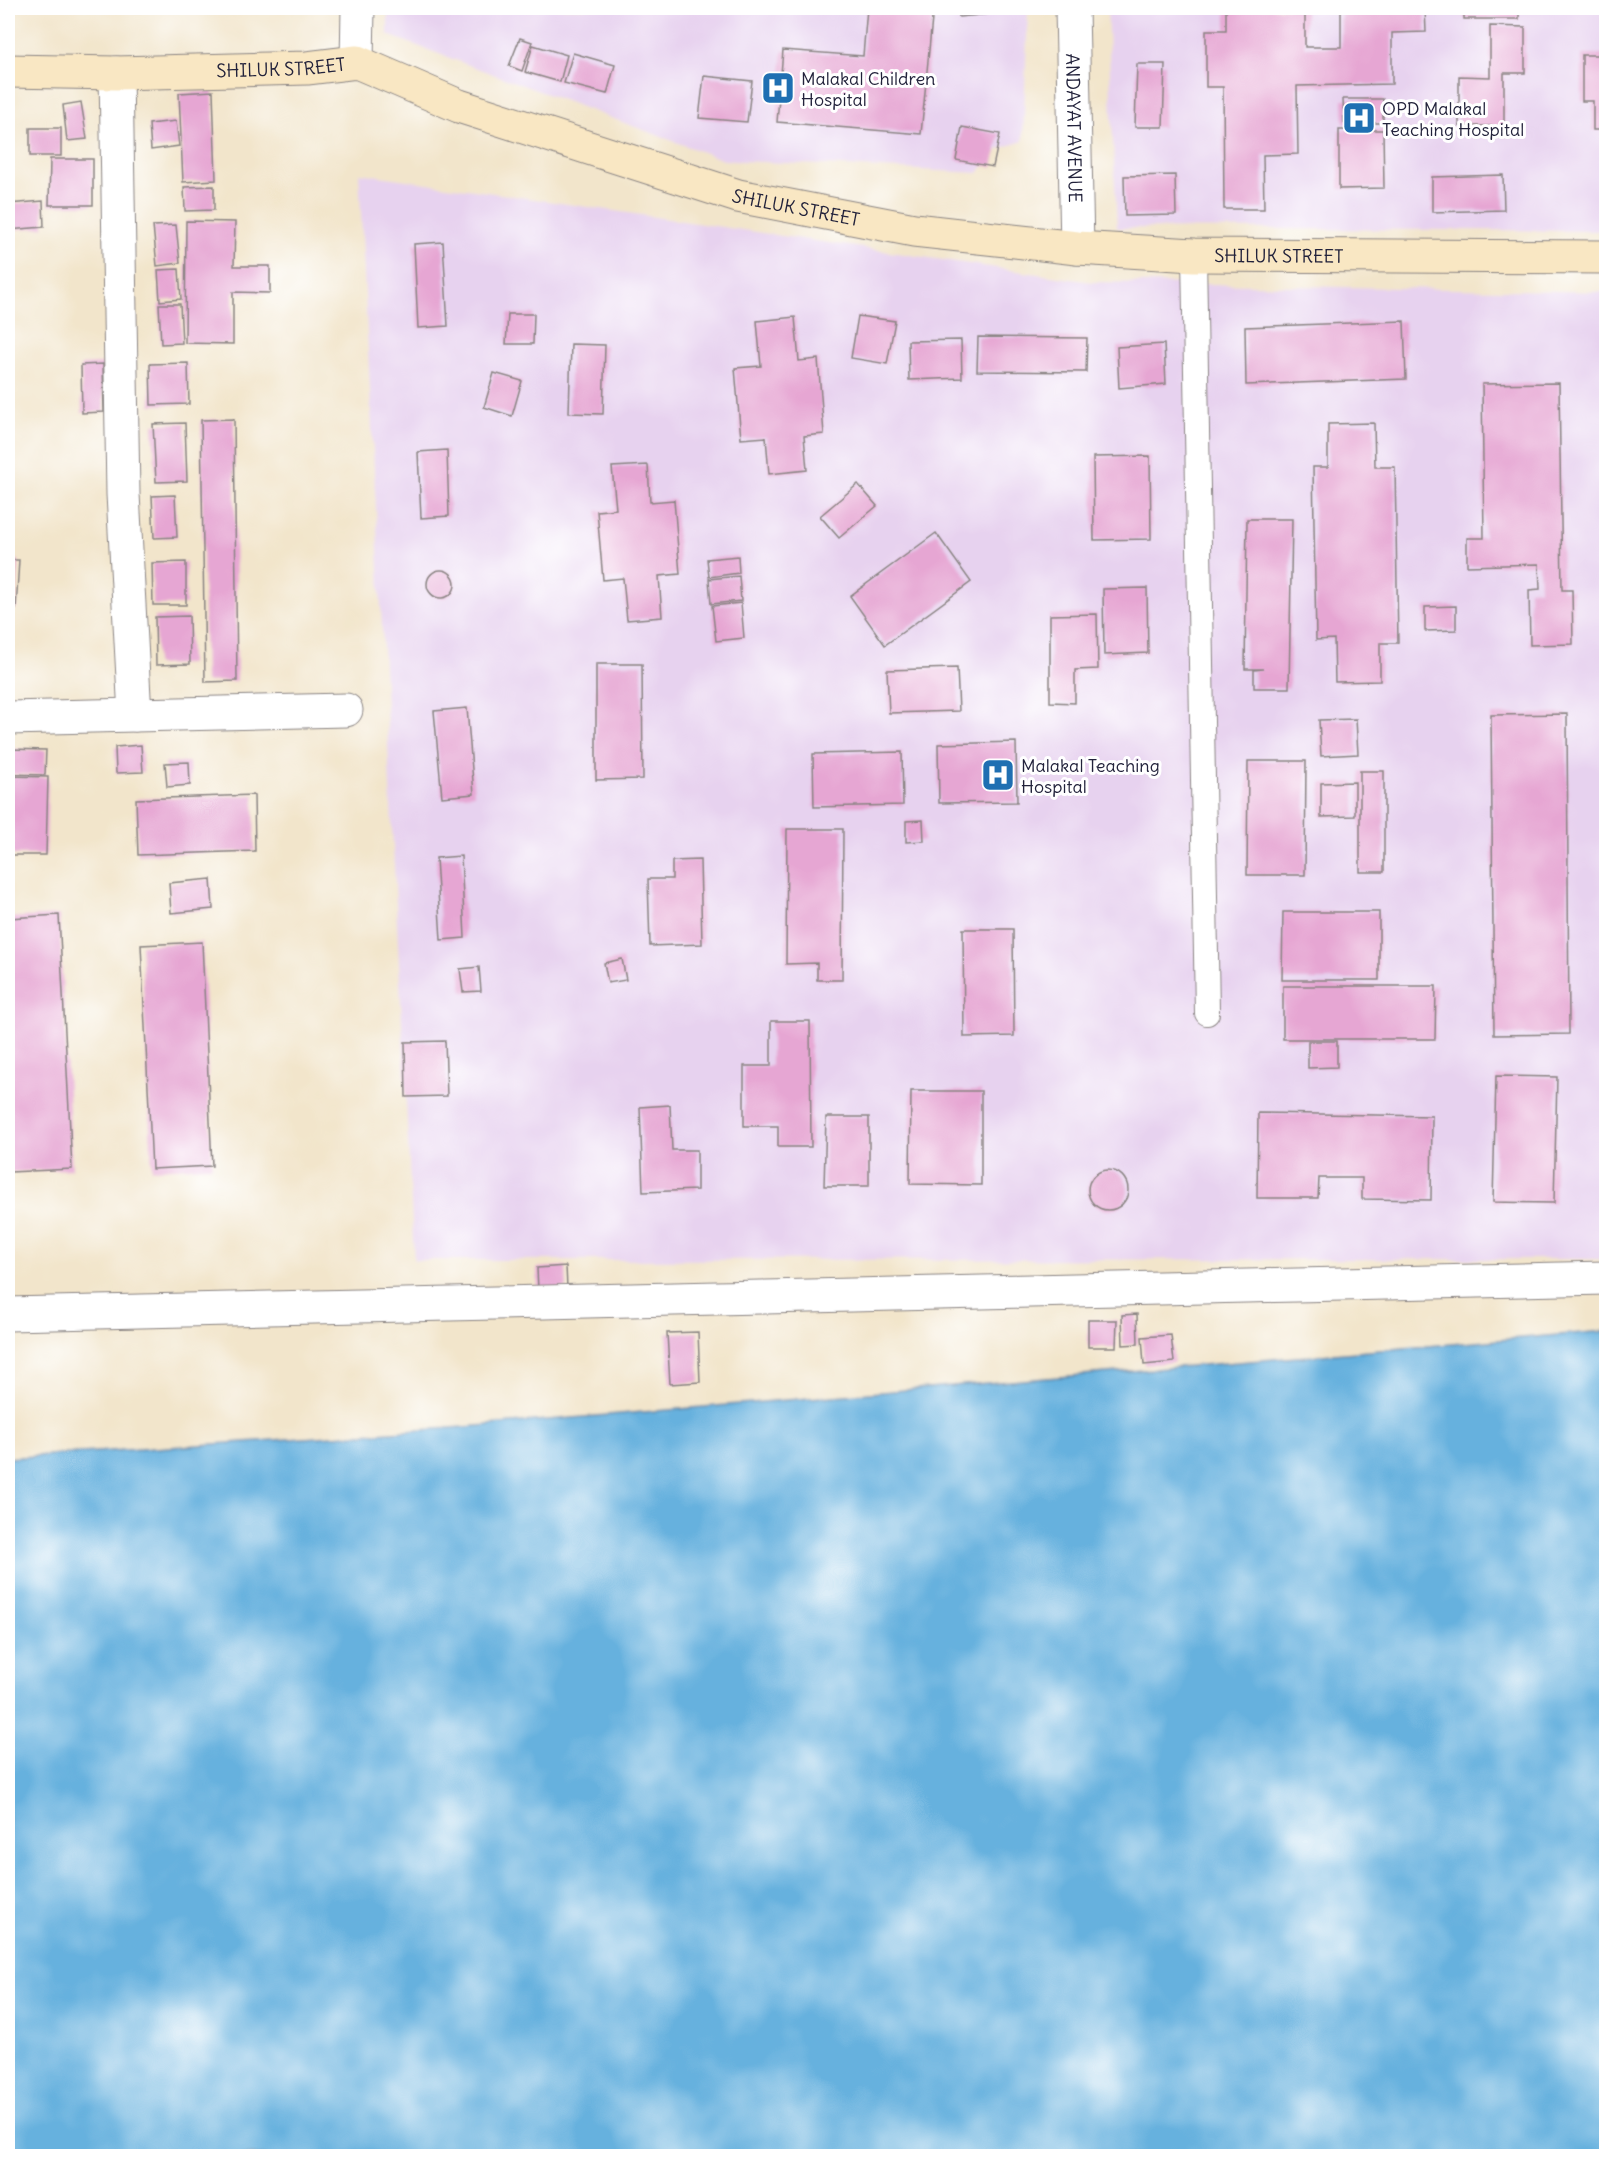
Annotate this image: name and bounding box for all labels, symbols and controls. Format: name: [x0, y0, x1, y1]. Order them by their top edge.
street label: SHILUK STREET: [216, 52, 347, 82]
street label: ANDAYAT AVENUE: [1061, 53, 1088, 203]
place label: Malakal Children Hospital: [801, 67, 936, 111]
hospital icon: Malakal Children Hospital: [760, 70, 796, 106]
place label: OPD Malakal Teaching Hospital: [1382, 97, 1524, 141]
hospital icon: OPD Malakal Teaching Hospital: [1341, 100, 1377, 136]
street label: SHILUK STREET: [729, 183, 862, 231]
street label: SHILUK STREET: [1214, 244, 1344, 267]
place label: Malakal Teaching Hospital: [1021, 754, 1160, 798]
hospital icon: Malakal Teaching Hospital: [980, 757, 1016, 793]

